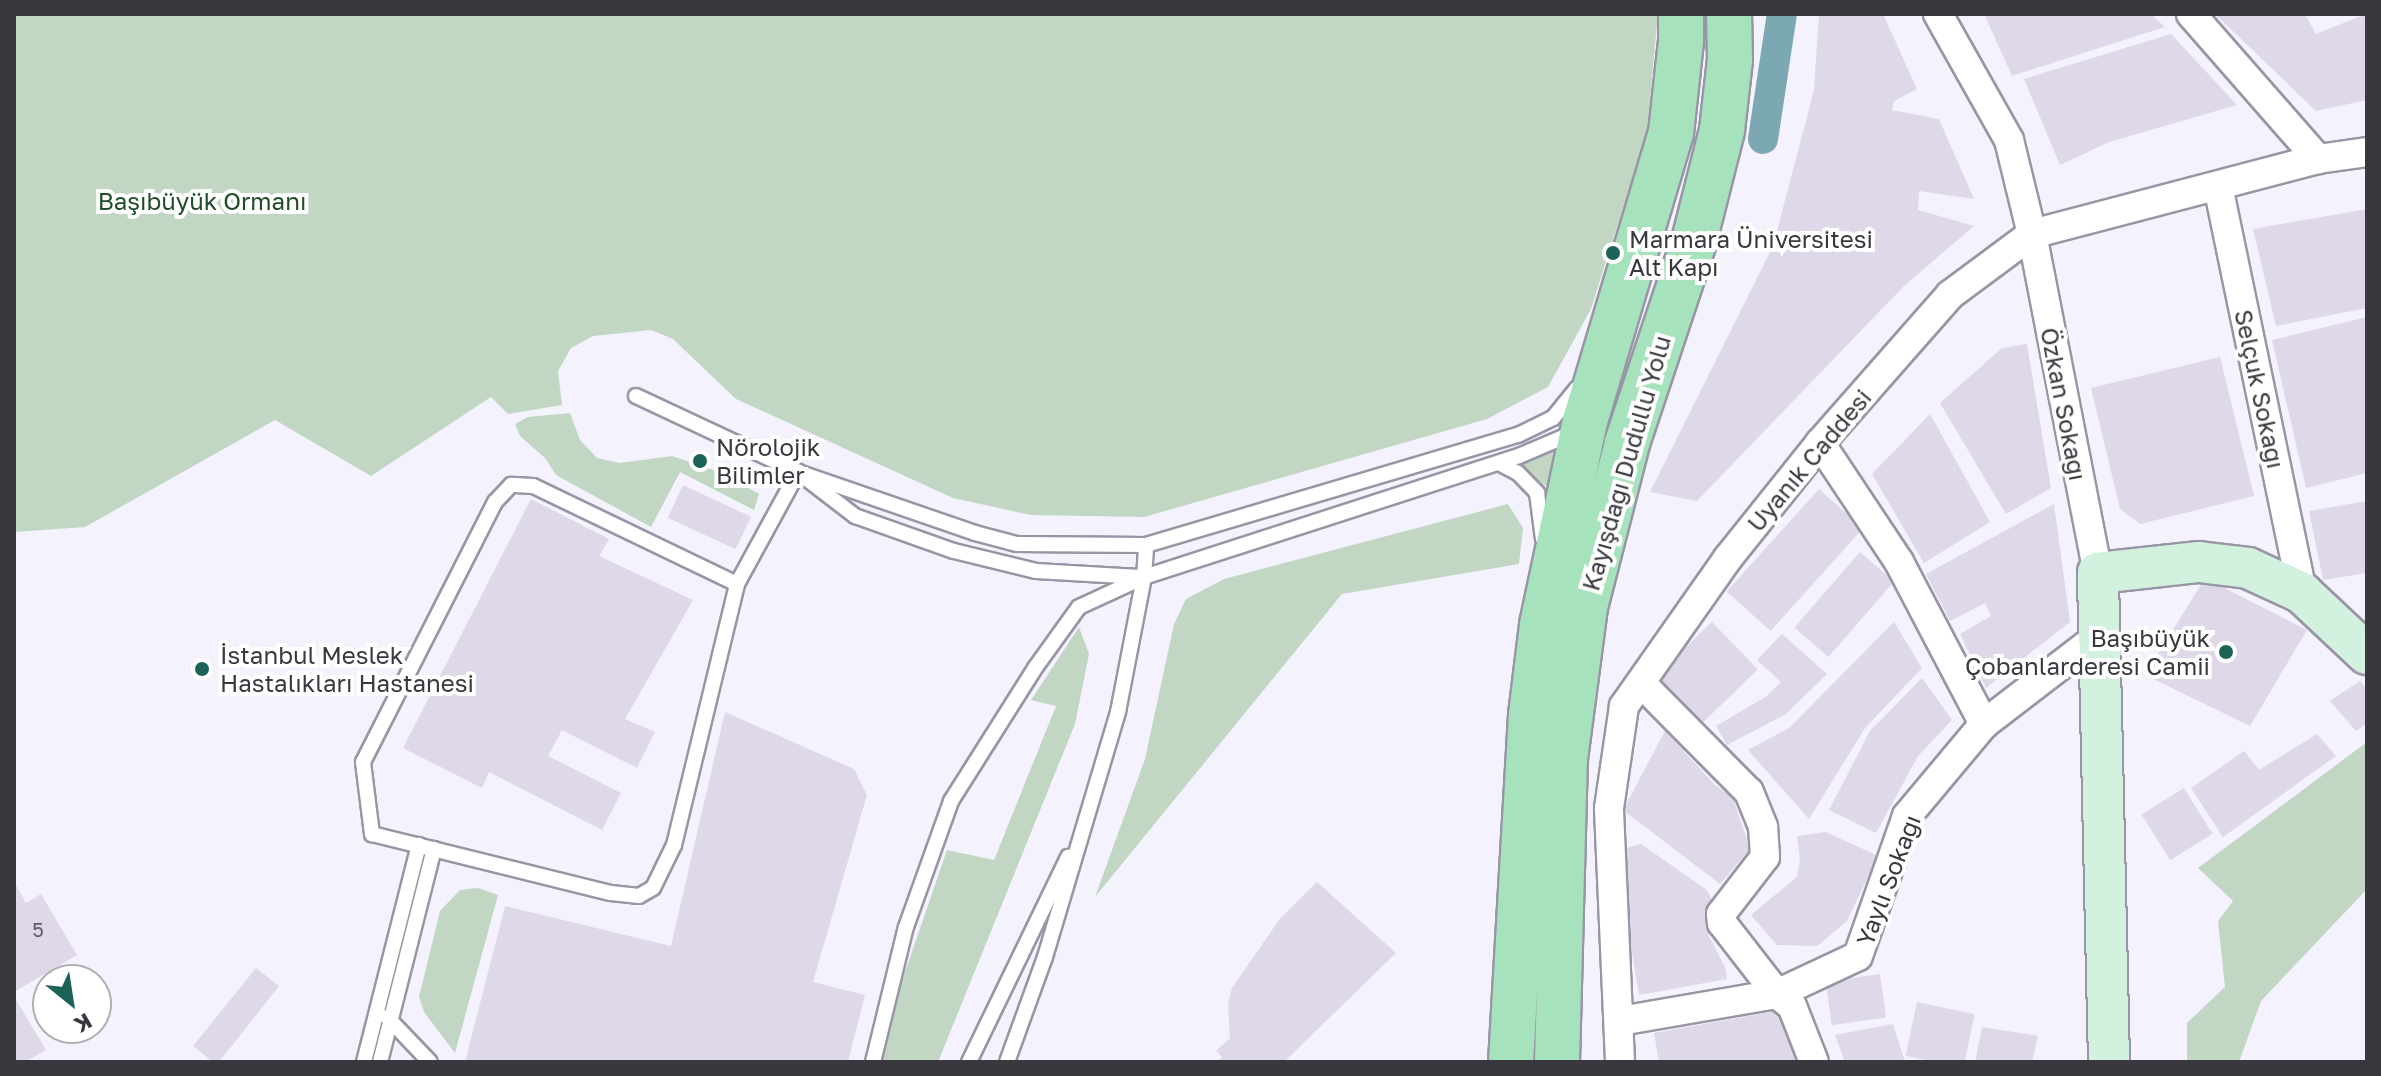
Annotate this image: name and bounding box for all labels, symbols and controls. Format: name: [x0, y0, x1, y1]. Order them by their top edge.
park label: Başıbüyük Ormanı: [98, 187, 306, 215]
place label: Marmara Üniversitesi Alt Kapı: [1629, 225, 1873, 281]
marker: Marmara Üniversitesi Alt Kapı: [1604, 244, 1622, 262]
street label: Selçuk Sokağı: [2229, 307, 2291, 471]
street label: Özkan Sokağı: [2035, 325, 2093, 483]
street label: Kayışdağı Dudullu Yolu: [1576, 332, 1676, 594]
street label: Uyanık Caddesi: [1741, 383, 1877, 537]
place label: Nörolojik Bilimler: [716, 433, 820, 489]
marker: Nörolojik Bilimler: [691, 452, 709, 470]
place label: Başıbüyük Çobanlarderesi Camii: [1965, 624, 2210, 680]
place label: İstanbul Meslek Hastalıkları Hastanesi: [220, 641, 474, 697]
marker: Başıbüyük Çobanlarderesi Camii: [2217, 643, 2235, 661]
marker: İstanbul Meslek Hastalıkları Hastanesi: [191, 658, 213, 680]
street label: Yaylı Sokağı: [1850, 810, 1926, 950]
house number: 5: [32, 917, 44, 941]
north arrow: [32, 964, 112, 1044]
text: K: [70, 1008, 97, 1039]

